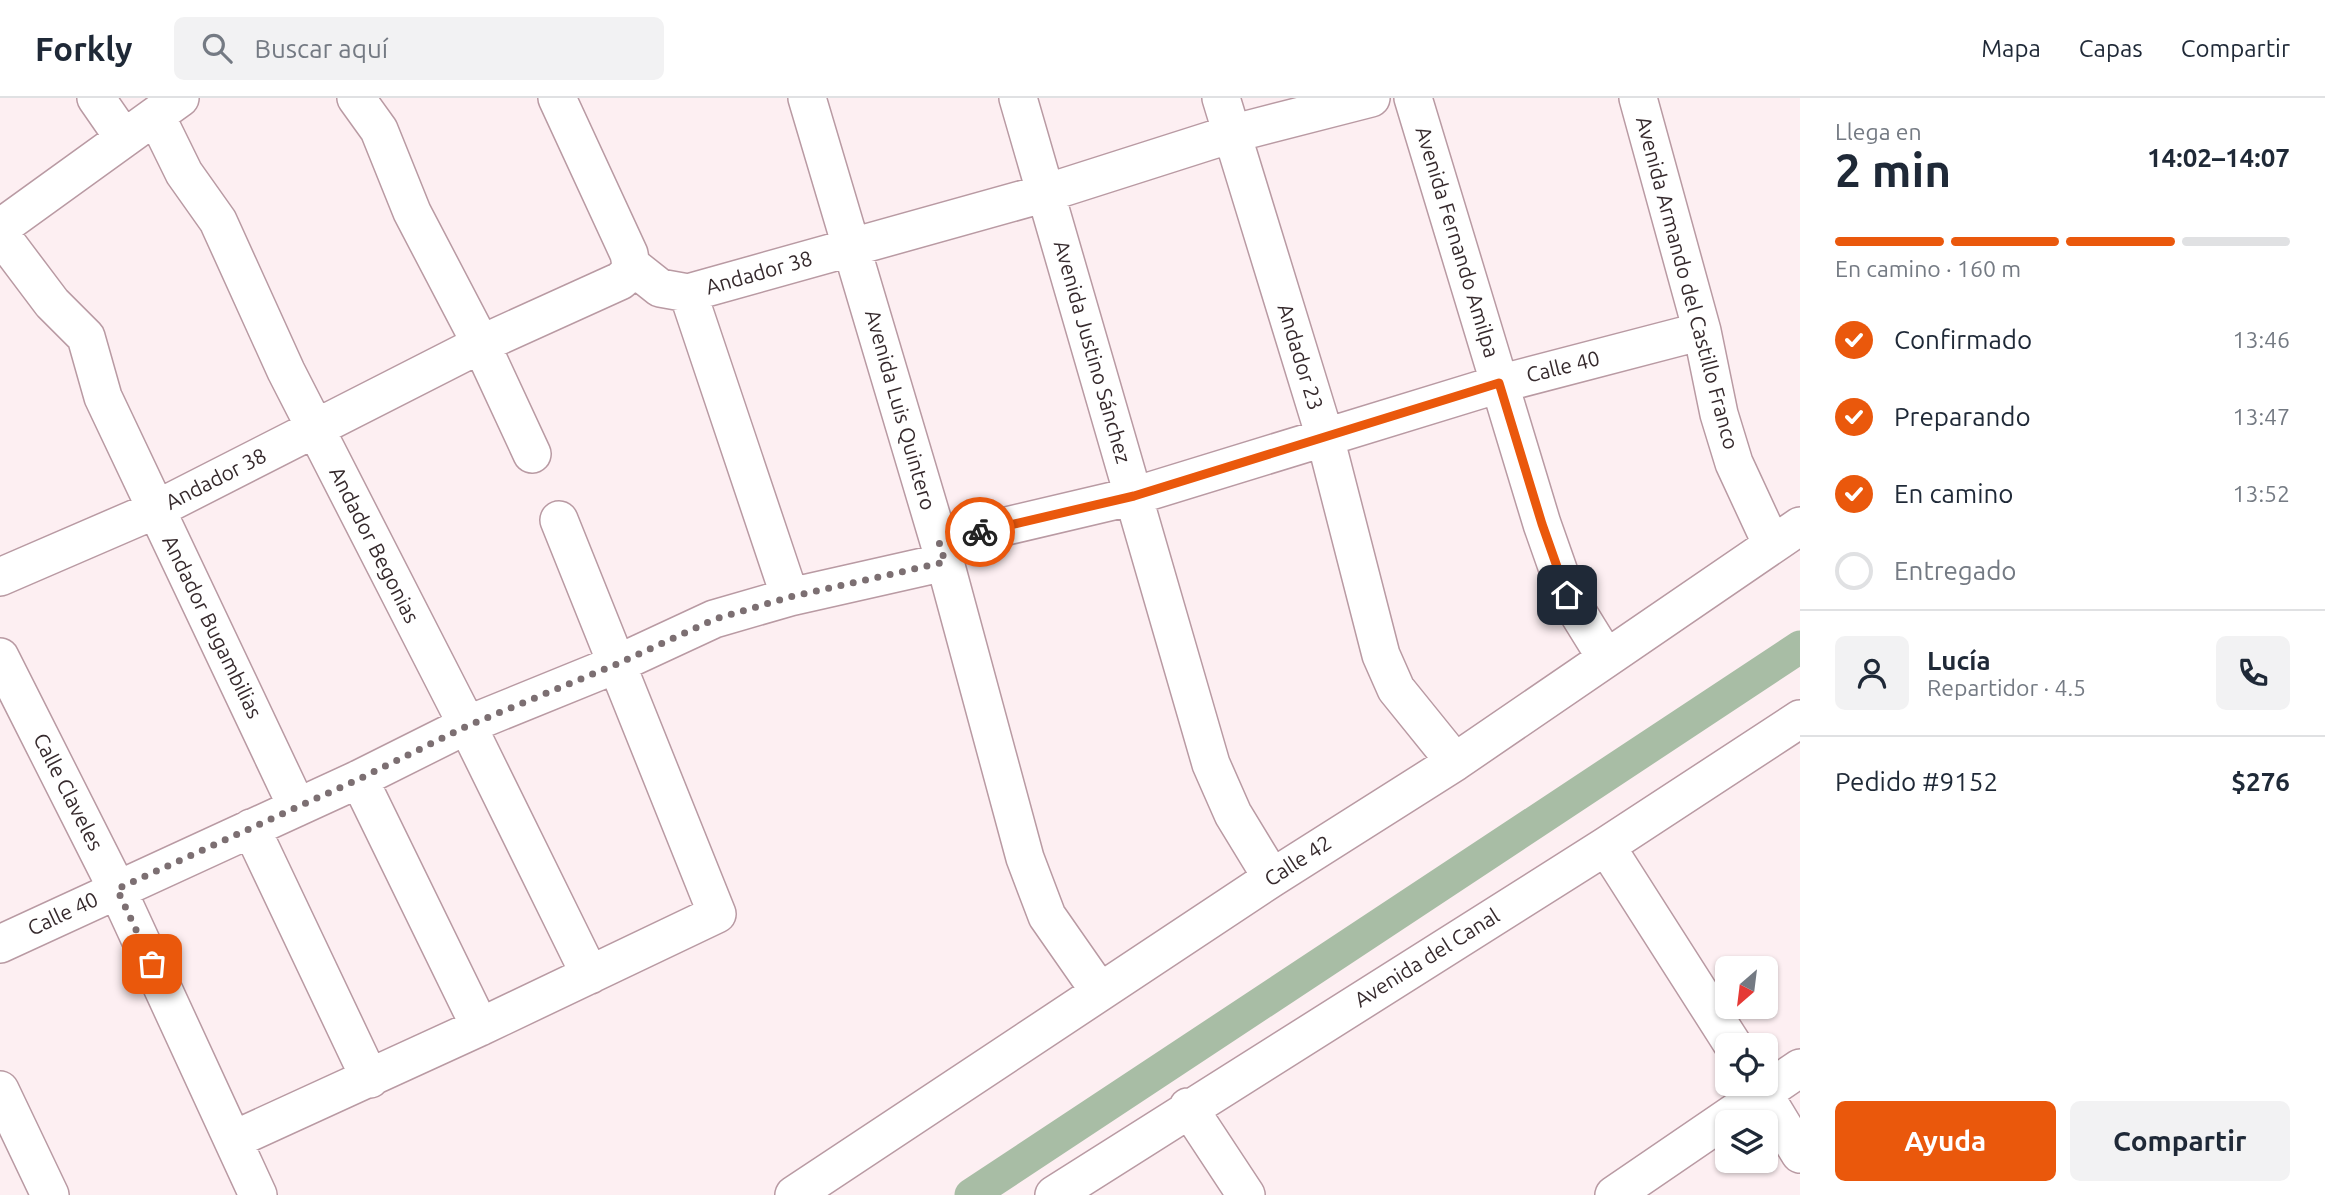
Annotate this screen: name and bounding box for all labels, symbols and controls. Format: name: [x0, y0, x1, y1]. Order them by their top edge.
search box: [174, 17, 664, 80]
icon: search: [198, 29, 236, 67]
text: Forkly: [35, 30, 132, 67]
text: Buscar aquí: [254, 34, 388, 63]
text: Mapa: [1981, 35, 2041, 62]
text: Capas: [2079, 35, 2143, 62]
text: Compartir: [2181, 35, 2290, 62]
street label: Avenida Armando del Castillo Franco: [1632, 114, 1744, 452]
text: Llega en: [1835, 119, 1922, 144]
street label: Avenida Fernando Amilpa: [1411, 123, 1505, 360]
text: 14:02–14:07: [2147, 143, 2290, 172]
text: 2 min: [1835, 144, 1951, 196]
street label: Avenida Justino Sánchez: [1050, 237, 1136, 466]
street label: Andador 38: [703, 245, 815, 299]
text: En camino · 160 m: [1835, 256, 2021, 281]
street label: Andador 23: [1273, 301, 1328, 413]
street label: Avenida Luis Quintero: [861, 307, 941, 513]
icon: check: [1835, 321, 1873, 359]
text: Confirmado: [1894, 325, 2032, 354]
text: 13:46: [2232, 327, 2290, 352]
street label: Calle 40: [1524, 345, 1602, 387]
icon: check: [1835, 398, 1873, 436]
text: Preparando: [1894, 402, 2031, 431]
text: 13:47: [2232, 404, 2290, 429]
street label: Andador 38: [161, 443, 270, 514]
street label: Andador Begonias: [325, 462, 425, 627]
icon: check: [1835, 475, 1873, 513]
text: En camino: [1894, 479, 2014, 508]
text: 13:52: [2232, 481, 2290, 506]
courier: [945, 497, 1015, 567]
icon: bike: [961, 513, 999, 551]
street label: Andador Bugambilias: [158, 531, 268, 722]
text: Entregado: [1894, 556, 2017, 585]
pin: [1537, 565, 1597, 625]
icon: home: [1548, 576, 1586, 614]
button: person: [1835, 636, 1909, 710]
button: phone: [2216, 636, 2290, 710]
text: Lucía: [1927, 646, 1991, 675]
text: Repartidor · 4.5: [1927, 675, 2086, 700]
street label: Calle Claveles: [29, 729, 109, 854]
text: Pedido #9152: [1835, 767, 1998, 796]
text: $276: [2231, 767, 2290, 796]
street label: Calle 42: [1260, 830, 1335, 891]
street label: Calle 40: [24, 886, 102, 940]
street label: Avenida del Canal: [1350, 903, 1503, 1011]
pin: [122, 934, 182, 994]
icon: bag: [133, 945, 171, 983]
north arrow: [1715, 956, 1778, 1018]
map controls: [1715, 956, 1778, 1173]
button: locate: [1715, 1033, 1778, 1096]
button: Ayuda: [1835, 1101, 2056, 1181]
button: Compartir: [2070, 1101, 2290, 1181]
button: layers: [1715, 1110, 1778, 1173]

